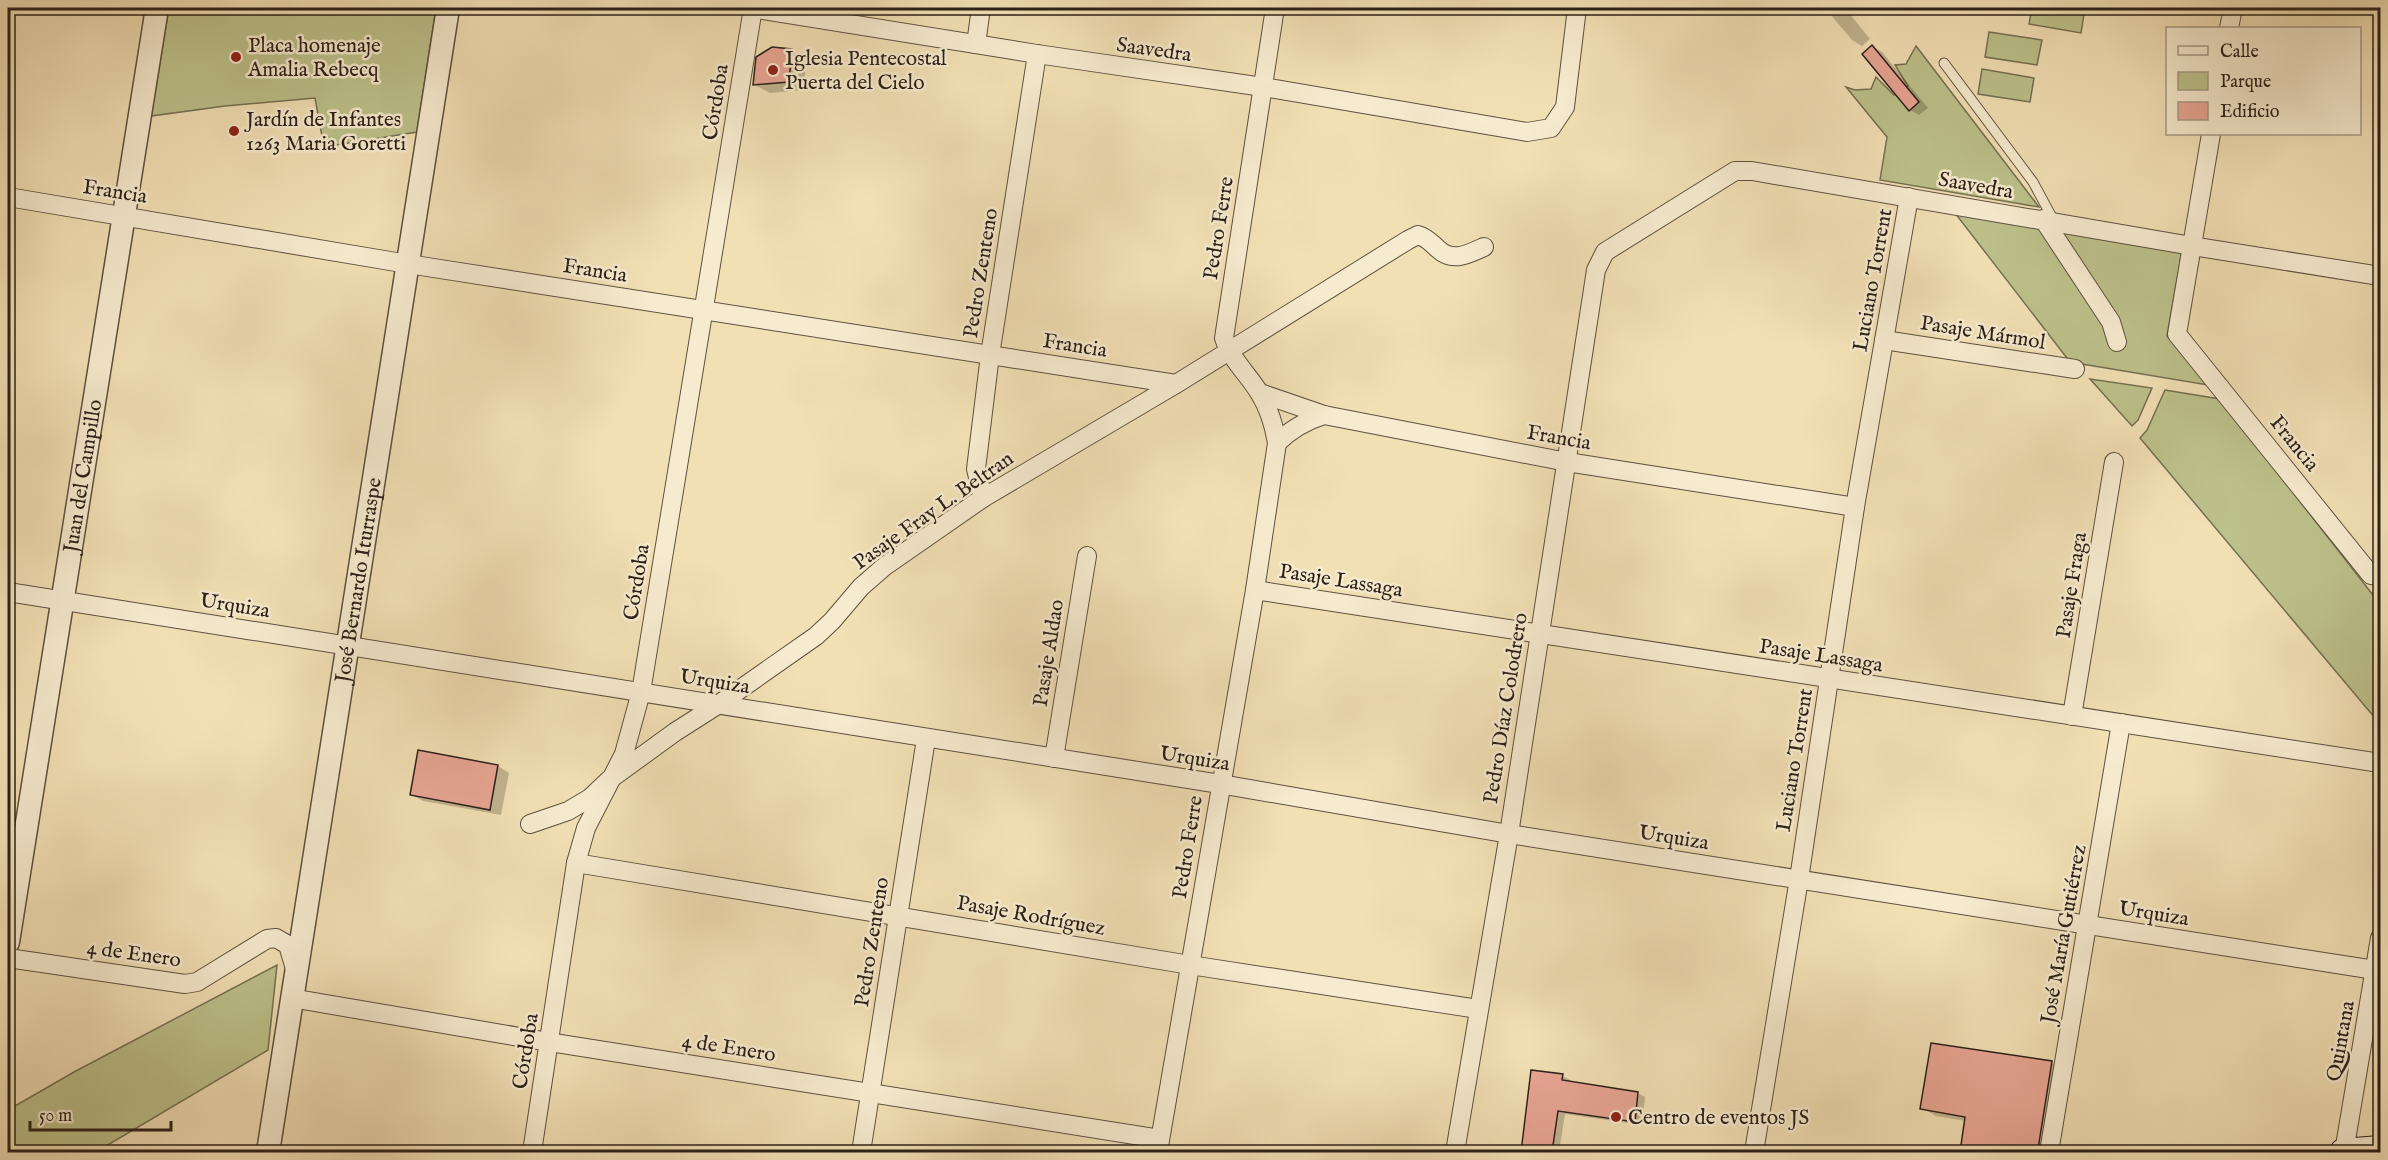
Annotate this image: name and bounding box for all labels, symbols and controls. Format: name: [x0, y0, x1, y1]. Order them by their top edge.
legend: [2166, 27, 2361, 135]
street label: Saavedra: [1115, 32, 1194, 69]
place label: Placa homenaje Amalia Rebecq: [247, 33, 381, 84]
text: Calle: [2220, 41, 2259, 64]
place label: Iglesia Pentecostal Puerta del Cielo: [785, 46, 947, 97]
marker: Placa homenaje Amalia Rebecq: [229, 50, 243, 64]
street label: Córdoba: [697, 61, 736, 142]
marker: Iglesia Pentecostal Puerta del Cielo: [766, 63, 780, 77]
text: Parque: [2220, 71, 2271, 94]
text: Edificio: [2220, 101, 2280, 124]
place label: Jardín de Infantes 1263 Maria Goretti: [244, 107, 406, 158]
marker: Jardín de Infantes 1263 Maria Goretti: [227, 124, 241, 138]
street label: Saavedra: [1936, 167, 2016, 206]
street label: Francia: [81, 174, 150, 211]
street label: Pedro Ferre: [1198, 174, 1241, 282]
street label: Pedro Zenteno: [958, 206, 1005, 340]
street label: Luciano Torrent: [1848, 207, 1899, 354]
street label: Francia: [561, 253, 630, 290]
street label: Pasaje Mármol: [1918, 310, 2048, 357]
street label: Francia: [1041, 328, 1110, 365]
street label: Juan del Campillo: [58, 397, 109, 557]
street label: Francia: [2263, 410, 2325, 478]
street label: Francia: [1525, 420, 1594, 458]
street label: Pasaje Fray L. Beltran: [848, 446, 1019, 577]
street label: José Bernardo Iturraspe: [330, 475, 389, 687]
street label: Pasaje Fraga: [2051, 529, 2094, 640]
street label: Córdoba: [618, 541, 657, 622]
street label: Pasaje Lassaga: [1277, 558, 1406, 605]
street label: Urquiza: [198, 588, 273, 625]
street label: Pasaje Aldao: [1028, 598, 1071, 709]
street label: Pedro Díaz Colodrero: [1478, 611, 1535, 806]
street label: Pasaje Lassaga: [1757, 633, 1886, 680]
street label: Urquiza: [678, 664, 753, 701]
street label: Luciano Torrent: [1771, 687, 1820, 834]
street label: Urquiza: [1158, 741, 1233, 778]
street label: Pedro Ferre: [1167, 793, 1210, 901]
street label: Urquiza: [1637, 820, 1712, 857]
street label: José María Gutiérrez: [2035, 842, 2094, 1028]
street label: Pedro Zenteno: [849, 875, 896, 1009]
street label: Pasaje Rodríguez: [954, 890, 1107, 943]
street label: Urquiza: [2117, 896, 2192, 933]
street label: 4 de Enero: [85, 935, 183, 974]
street label: Quintana: [2321, 998, 2362, 1084]
street label: Córdoba: [507, 1010, 546, 1091]
street label: 4 de Enero: [680, 1028, 778, 1069]
scale bar: [30, 1094, 171, 1132]
text: 50 m: [39, 1105, 72, 1128]
place label: Centro de eventos JS: [1628, 1105, 1809, 1132]
marker: Centro de eventos JS: [1609, 1110, 1623, 1124]

